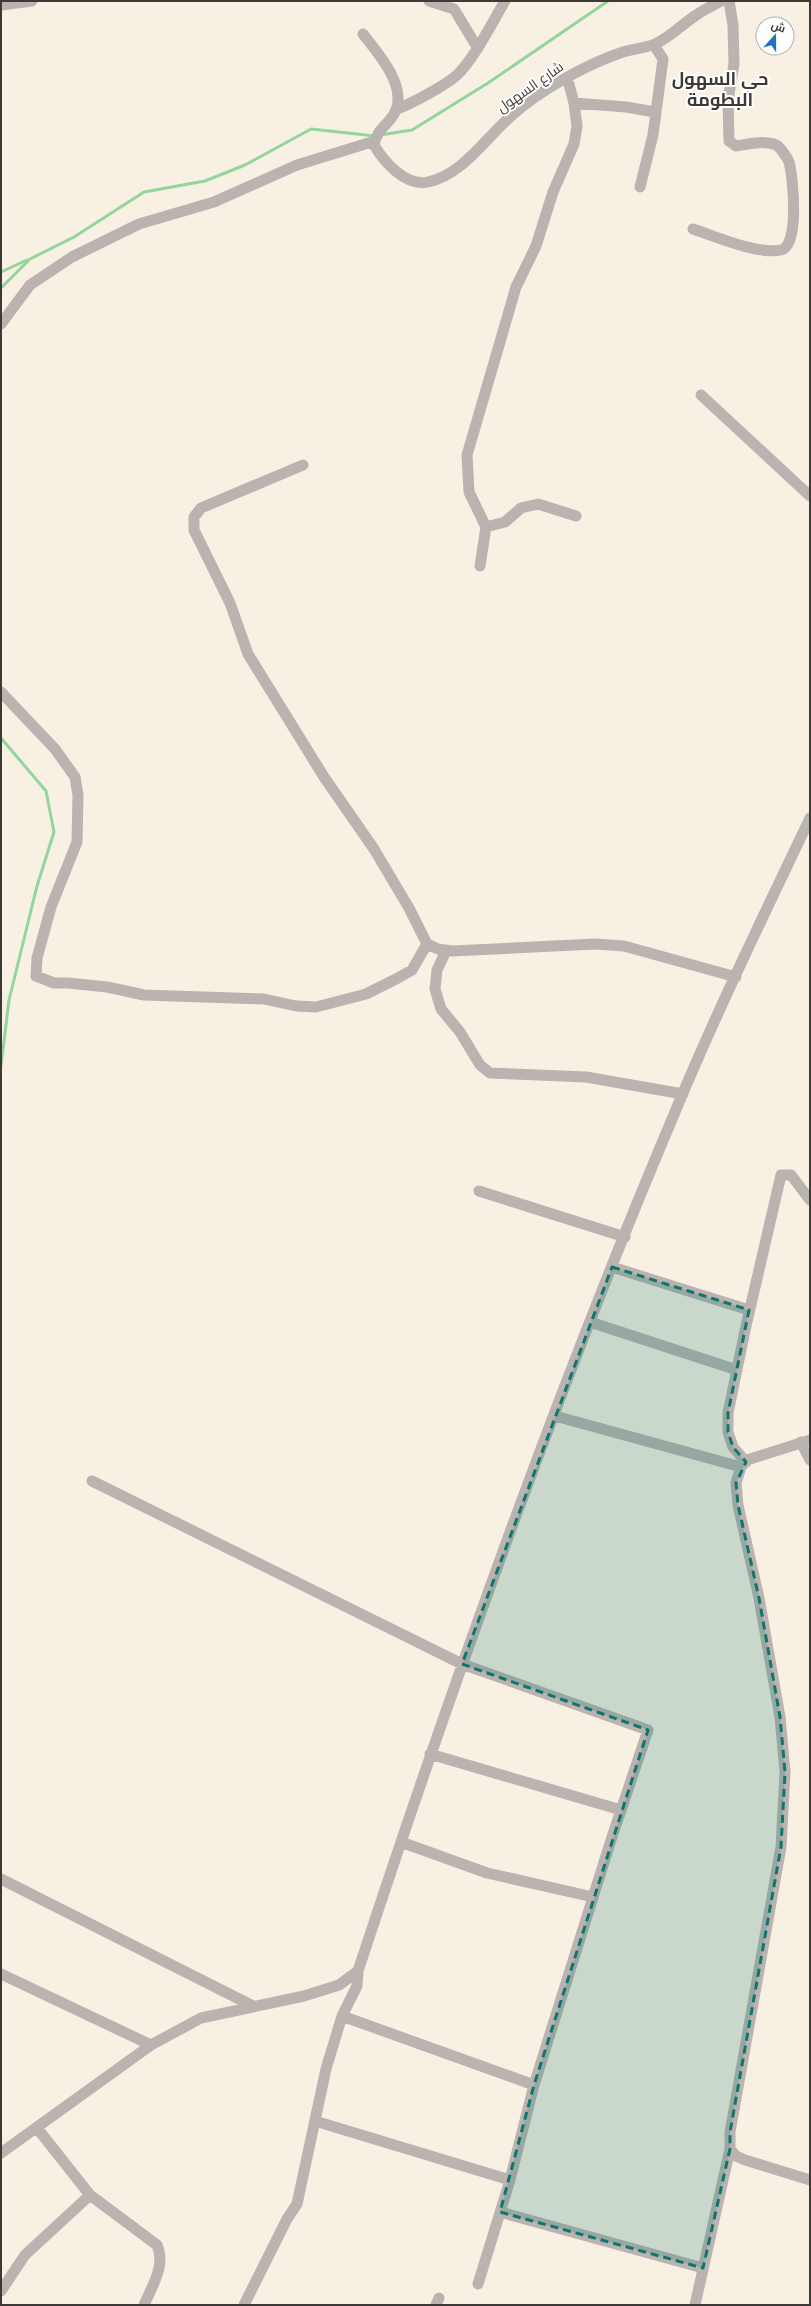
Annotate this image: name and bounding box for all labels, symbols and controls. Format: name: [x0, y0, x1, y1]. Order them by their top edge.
north arrow: [755, 16, 795, 56]
text: ش: [769, 18, 788, 36]
street label: شارع السهول: [493, 57, 567, 117]
district label: حي السهول البطومة: [672, 67, 768, 111]

